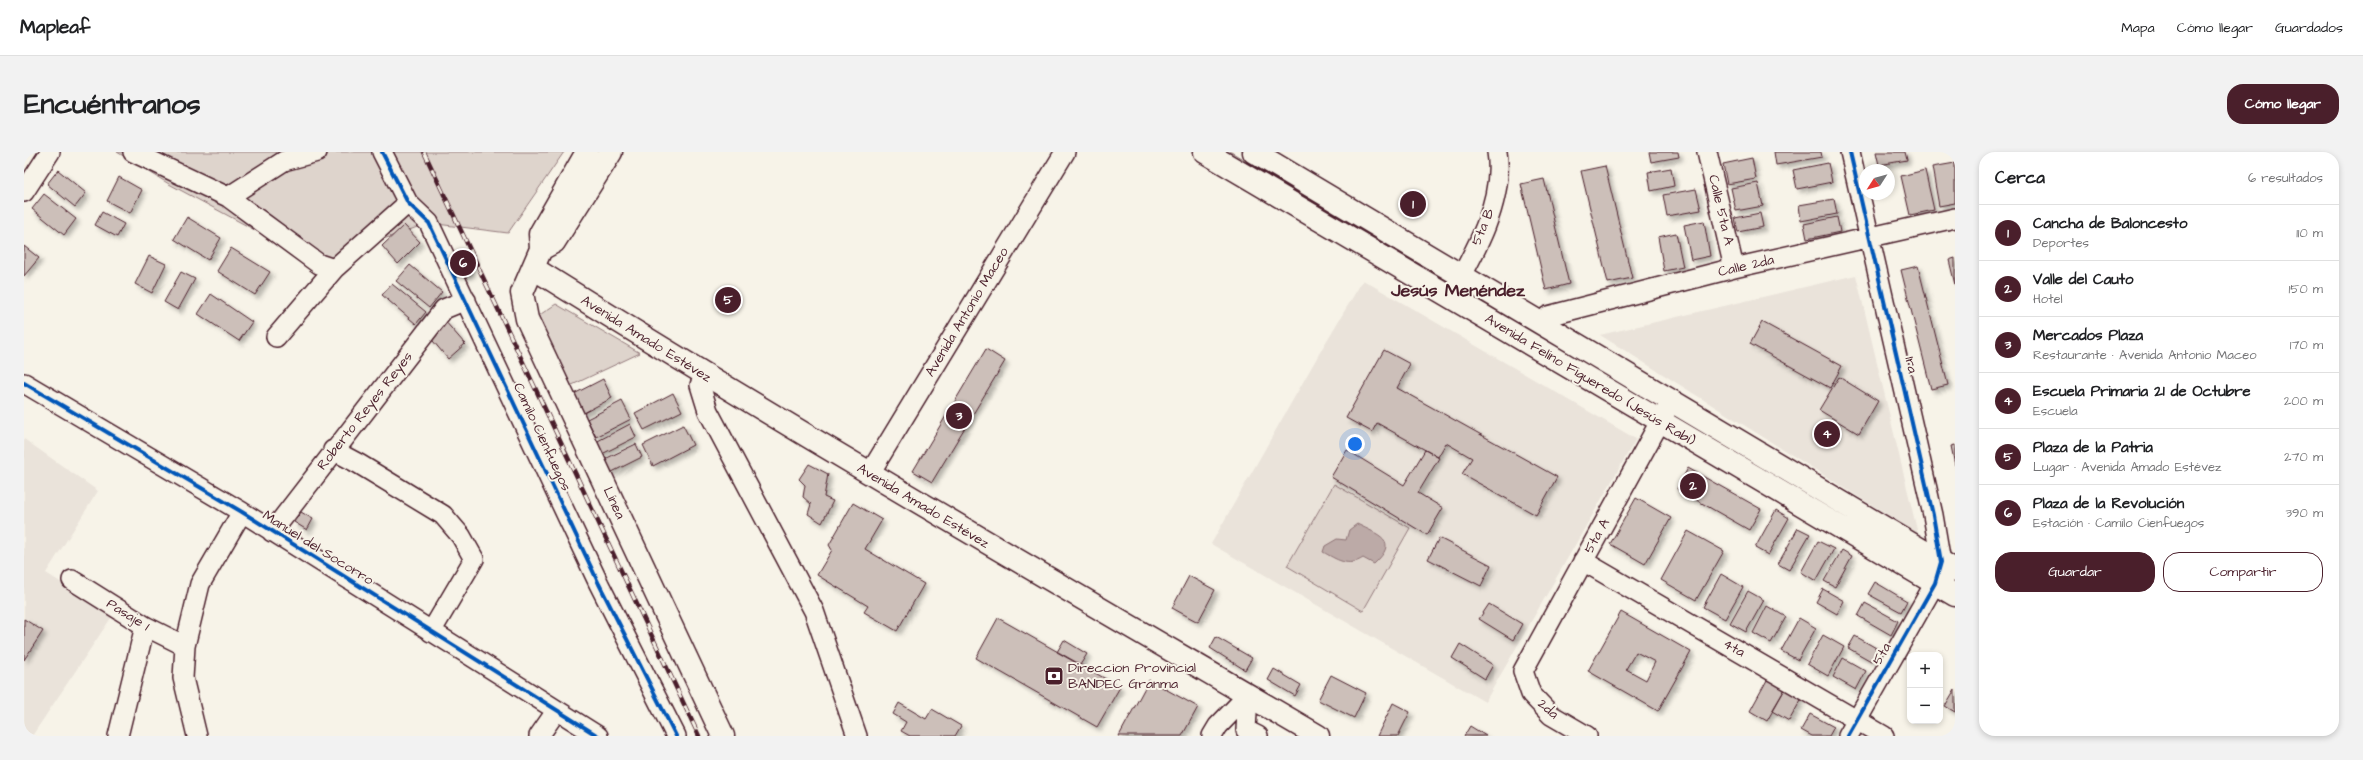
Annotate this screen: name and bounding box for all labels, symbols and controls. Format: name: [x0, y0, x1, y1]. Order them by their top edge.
text: Mapleaf: [20, 14, 90, 41]
text: Mapa: [2121, 18, 2155, 38]
text: Cómo llegar: [2177, 18, 2253, 38]
text: Guardados: [2275, 18, 2343, 38]
button: Cómo llegar: [2227, 84, 2339, 124]
text: Encuéntranos: [24, 85, 200, 124]
north arrow: [1859, 164, 1895, 200]
text: Cerca: [1995, 166, 2045, 190]
text: 6 resultados: [2248, 169, 2323, 187]
street label: Calle 5ta A: [1703, 173, 1739, 247]
pin: 1: [1400, 189, 1426, 219]
street label: 5ta B: [1467, 205, 1499, 248]
text: Cancha de Baloncesto: [2033, 213, 2187, 234]
text: 1: [2007, 224, 2009, 242]
text: 110 m: [2296, 224, 2323, 242]
text: Deportes: [2033, 234, 2089, 252]
street label: Avenida Antonio Maceo: [920, 243, 1014, 381]
pin: 6: [450, 248, 476, 278]
street label: Calle 2da: [1716, 250, 1776, 282]
text: Valle del Cauto: [2033, 269, 2133, 290]
district label: Jesús Menéndez: [1390, 278, 1526, 303]
text: 2: [2004, 280, 2012, 298]
text: 150 m: [2289, 280, 2323, 298]
pin: 5: [715, 285, 741, 315]
text: Hotel: [2033, 290, 2063, 308]
street label: Avenida Amado Estévez: [577, 291, 715, 387]
street label: Avenida Felino Figueredo (Jesús Rabí): [1481, 309, 1699, 451]
text: Mercados Plaza: [2033, 325, 2143, 346]
text: 3: [2005, 336, 2011, 354]
text: 170 m: [2290, 336, 2323, 354]
text: Restaurante · Avenida Antonio Maceo: [2033, 346, 2257, 364]
street label: Roberto Reyes Reyes: [312, 348, 418, 474]
street label: 1ra: [1899, 355, 1923, 375]
street label: Camilo Cienfuegos: [508, 380, 576, 494]
text: Escuela Primaria 21 de Octubre: [2033, 381, 2251, 402]
text: 4: [2004, 392, 2012, 410]
text: 200 m: [2284, 392, 2323, 410]
pin: 3: [946, 401, 972, 431]
text: Escuela: [2033, 402, 2078, 420]
pin: 4: [1814, 419, 1840, 449]
your location: [1345, 434, 1365, 454]
text: Plaza de la Patria: [2033, 437, 2153, 458]
text: 5: [2003, 448, 2013, 466]
text: 270 m: [2284, 448, 2323, 466]
text: Lugar · Avenida Amado Estévez: [2033, 458, 2221, 476]
street label: Avenida Amado Estévez: [853, 459, 993, 553]
pin: 2: [1680, 471, 1706, 501]
street label: Línea: [598, 484, 630, 522]
text: Plaza de la Revolución: [2033, 493, 2184, 514]
text: 6: [2004, 504, 2012, 522]
text: 390 m: [2285, 504, 2323, 522]
street label: Manuel del Socorro: [259, 506, 378, 590]
text: Estación · Camilo Cienfuegos: [2033, 514, 2204, 532]
street label: 5ta A: [1579, 515, 1615, 557]
button: Guardar: [1995, 552, 2155, 592]
button: Compartir: [2163, 552, 2323, 592]
street label: Pasaje 1: [102, 594, 154, 636]
street label: 4ta: [1719, 634, 1749, 662]
street label: 5ta: [1868, 639, 1896, 669]
map controls: [1907, 652, 1943, 724]
button: +: [1907, 652, 1943, 688]
place label: Direccion Provincial BANDEC Granma: [1068, 658, 1196, 694]
bank icon: Direccion Provincial BANDEC Granma: [1043, 665, 1065, 687]
button: −: [1907, 688, 1943, 724]
street label: 2da: [1533, 694, 1563, 724]

